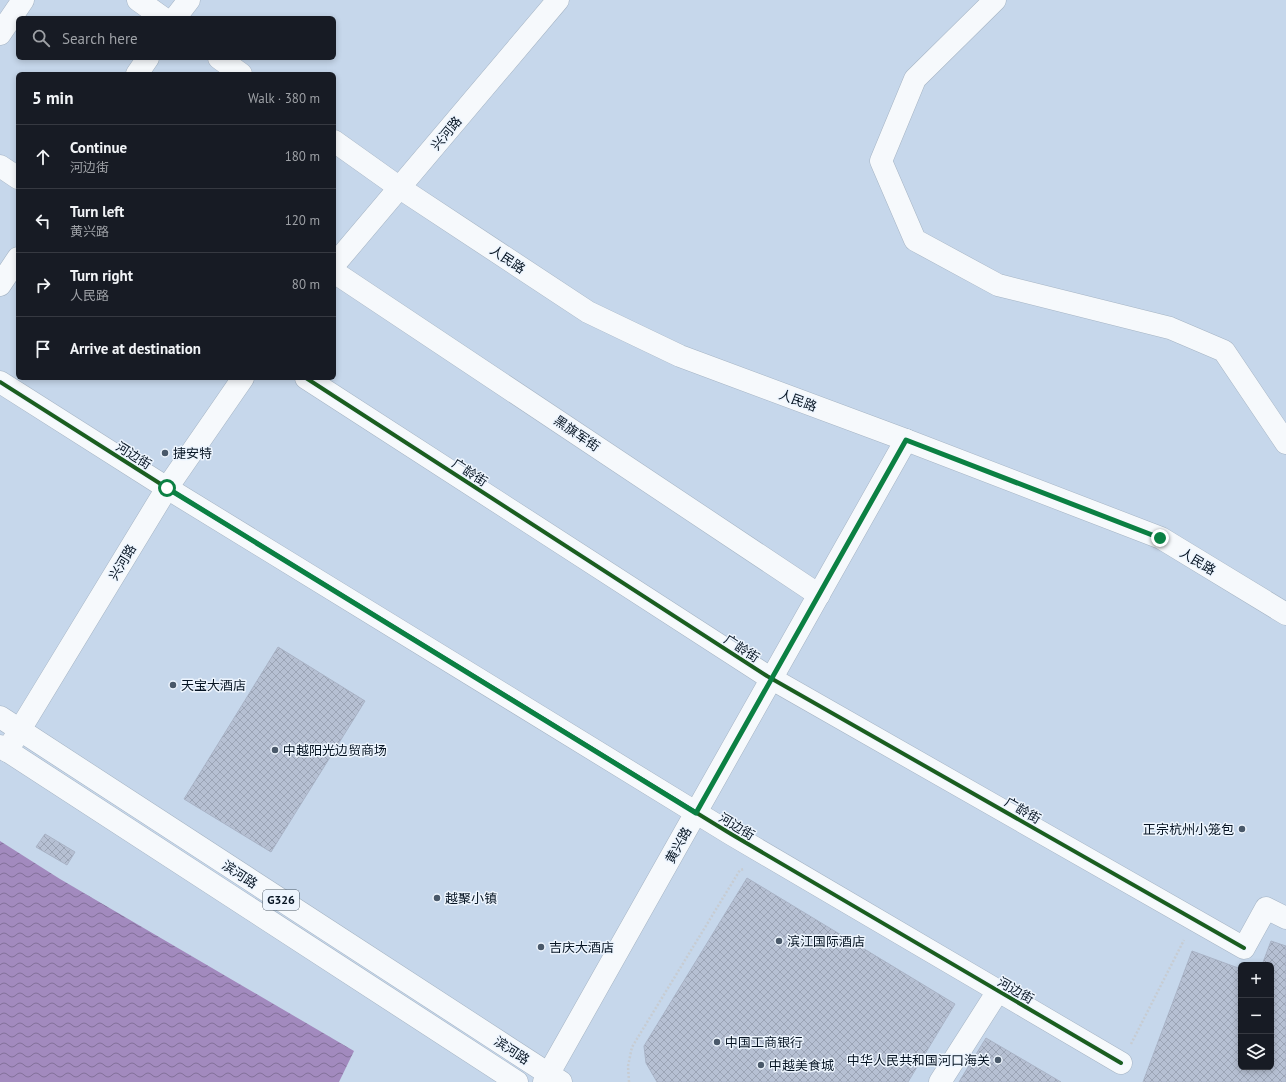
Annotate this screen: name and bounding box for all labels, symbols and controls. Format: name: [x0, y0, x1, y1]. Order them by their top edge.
search box: [16, 16, 336, 60]
icon: search: [30, 27, 52, 49]
text: Search here: [62, 29, 138, 48]
text: 5 min: [32, 87, 73, 109]
text: Walk · 380 m: [248, 90, 320, 107]
street label: 兴河路: [427, 113, 465, 154]
text: Continue: [70, 138, 127, 157]
icon: ahead: [32, 146, 54, 168]
text: 180 m: [285, 148, 320, 165]
text: 河边街: [70, 159, 109, 176]
text: Turn left: [70, 202, 124, 221]
icon: left: [32, 210, 54, 232]
text: 120 m: [285, 212, 320, 229]
text: 黄兴路: [70, 223, 109, 240]
street label: 人民路: [487, 241, 529, 277]
text: Turn right: [70, 266, 133, 285]
icon: right: [32, 274, 54, 296]
text: 80 m: [292, 276, 320, 293]
text: 人民路: [70, 287, 109, 304]
icon: arrive: [32, 338, 54, 360]
text: Arrive at destination: [70, 339, 201, 358]
street label: 人民路: [777, 386, 819, 415]
street label: 黑旗军街: [550, 412, 603, 455]
street label: 河边街: [113, 438, 155, 473]
place label: 捷安特: [173, 445, 212, 462]
marker: 捷安特: [160, 448, 170, 458]
street label: 广龄街: [449, 455, 491, 490]
route start: [158, 479, 176, 497]
route end: [1151, 529, 1169, 547]
street label: 兴河路: [105, 541, 140, 583]
street label: 人民路: [1177, 544, 1219, 579]
street label: 广龄街: [721, 631, 763, 666]
place label: 天宝大酒店: [181, 677, 246, 694]
marker: 天宝大酒店: [168, 680, 178, 690]
place label: 中越阳光边贸商场: [283, 742, 387, 759]
marker: 中越阳光边贸商场: [270, 745, 280, 755]
street label: 广龄街: [1002, 793, 1044, 828]
street label: 河边街: [716, 809, 758, 844]
place label: 正宗杭州小笼包: [1143, 821, 1234, 838]
street label: 黄兴路: [662, 824, 695, 866]
marker: 正宗杭州小笼包: [1237, 824, 1247, 834]
street label: 滨河路: [219, 857, 261, 892]
road number: G326: [263, 890, 299, 910]
place label: 越聚小镇: [445, 890, 497, 907]
marker: 越聚小镇: [432, 893, 442, 903]
place label: 滨江国际酒店: [787, 933, 865, 950]
marker: 滨江国际酒店: [774, 936, 784, 946]
place label: 吉庆大酒店: [549, 939, 614, 956]
marker: 吉庆大酒店: [536, 942, 546, 952]
map controls: [1238, 962, 1274, 1070]
button: +: [1238, 962, 1274, 998]
street label: 河边街: [995, 973, 1037, 1008]
button: −: [1238, 998, 1274, 1034]
street label: 滨河路: [491, 1033, 533, 1068]
place label: 中国工商银行: [725, 1034, 803, 1051]
button: layers: [1238, 1034, 1274, 1070]
marker: 中国工商银行: [712, 1037, 722, 1047]
place label: 中华人民共和国河口海关: [847, 1052, 990, 1069]
marker: 中华人民共和国河口海关: [993, 1055, 1003, 1065]
place label: 中越美食城: [769, 1057, 834, 1074]
marker: 中越美食城: [756, 1060, 766, 1070]

